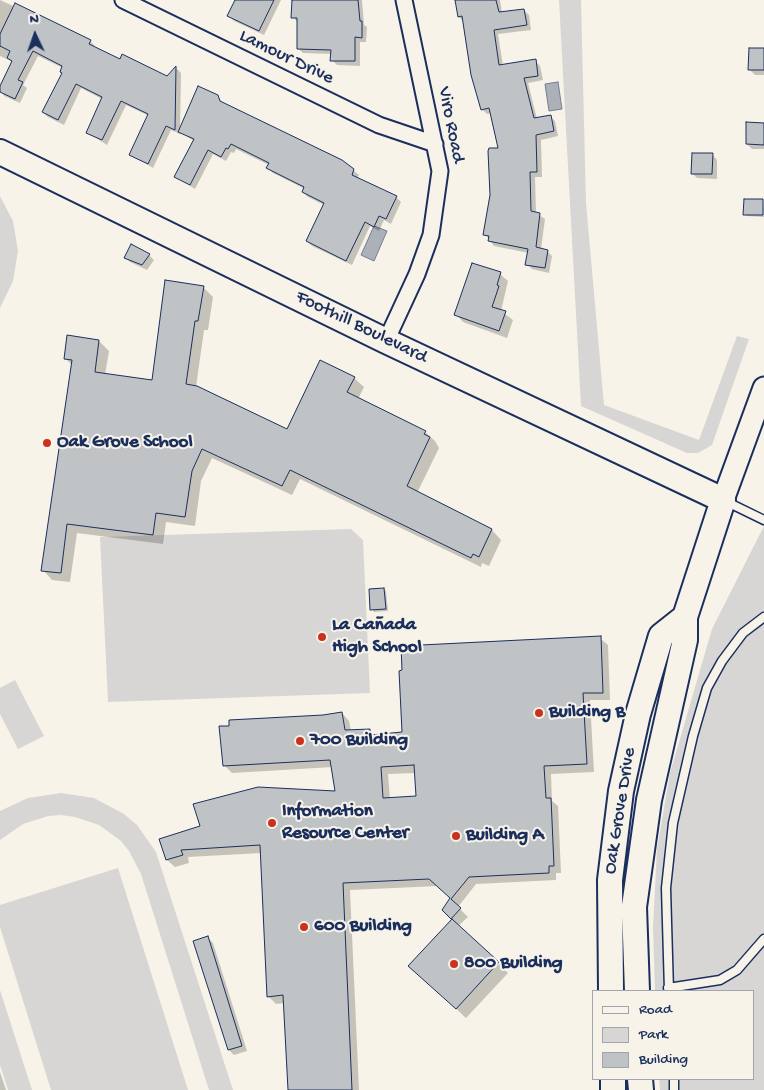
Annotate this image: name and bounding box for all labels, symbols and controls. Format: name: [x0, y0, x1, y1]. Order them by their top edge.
north arrow: [10, 10, 60, 60]
text: N: [29, 11, 39, 28]
street label: Lamour Drive: [235, 25, 337, 91]
street label: Viro Road: [431, 85, 469, 165]
street label: Foothill Boulevard: [291, 286, 431, 370]
place label: Oak Grove School: [57, 432, 193, 454]
marker: Oak Grove School: [41, 437, 53, 449]
place label: La Cañada High School: [332, 615, 422, 659]
marker: La Cañada High School: [316, 631, 328, 643]
place label: Building B: [549, 702, 625, 724]
marker: Building B: [533, 707, 545, 719]
place label: 700 Building: [310, 730, 408, 752]
marker: 700 Building: [294, 735, 306, 747]
street label: Oak Grove Drive: [600, 746, 642, 876]
place label: Information Resource Center: [282, 801, 408, 845]
marker: Information Resource Center: [266, 817, 278, 829]
place label: Building A: [466, 825, 544, 847]
marker: Building A: [450, 830, 462, 842]
place label: 600 Building: [314, 916, 412, 938]
marker: 600 Building: [298, 921, 310, 933]
place label: 800 Building: [464, 953, 563, 975]
marker: 800 Building: [448, 958, 460, 970]
legend: [592, 990, 754, 1080]
text: Road: [639, 1001, 672, 1019]
text: Park: [639, 1026, 668, 1044]
text: Building: [639, 1051, 688, 1069]

